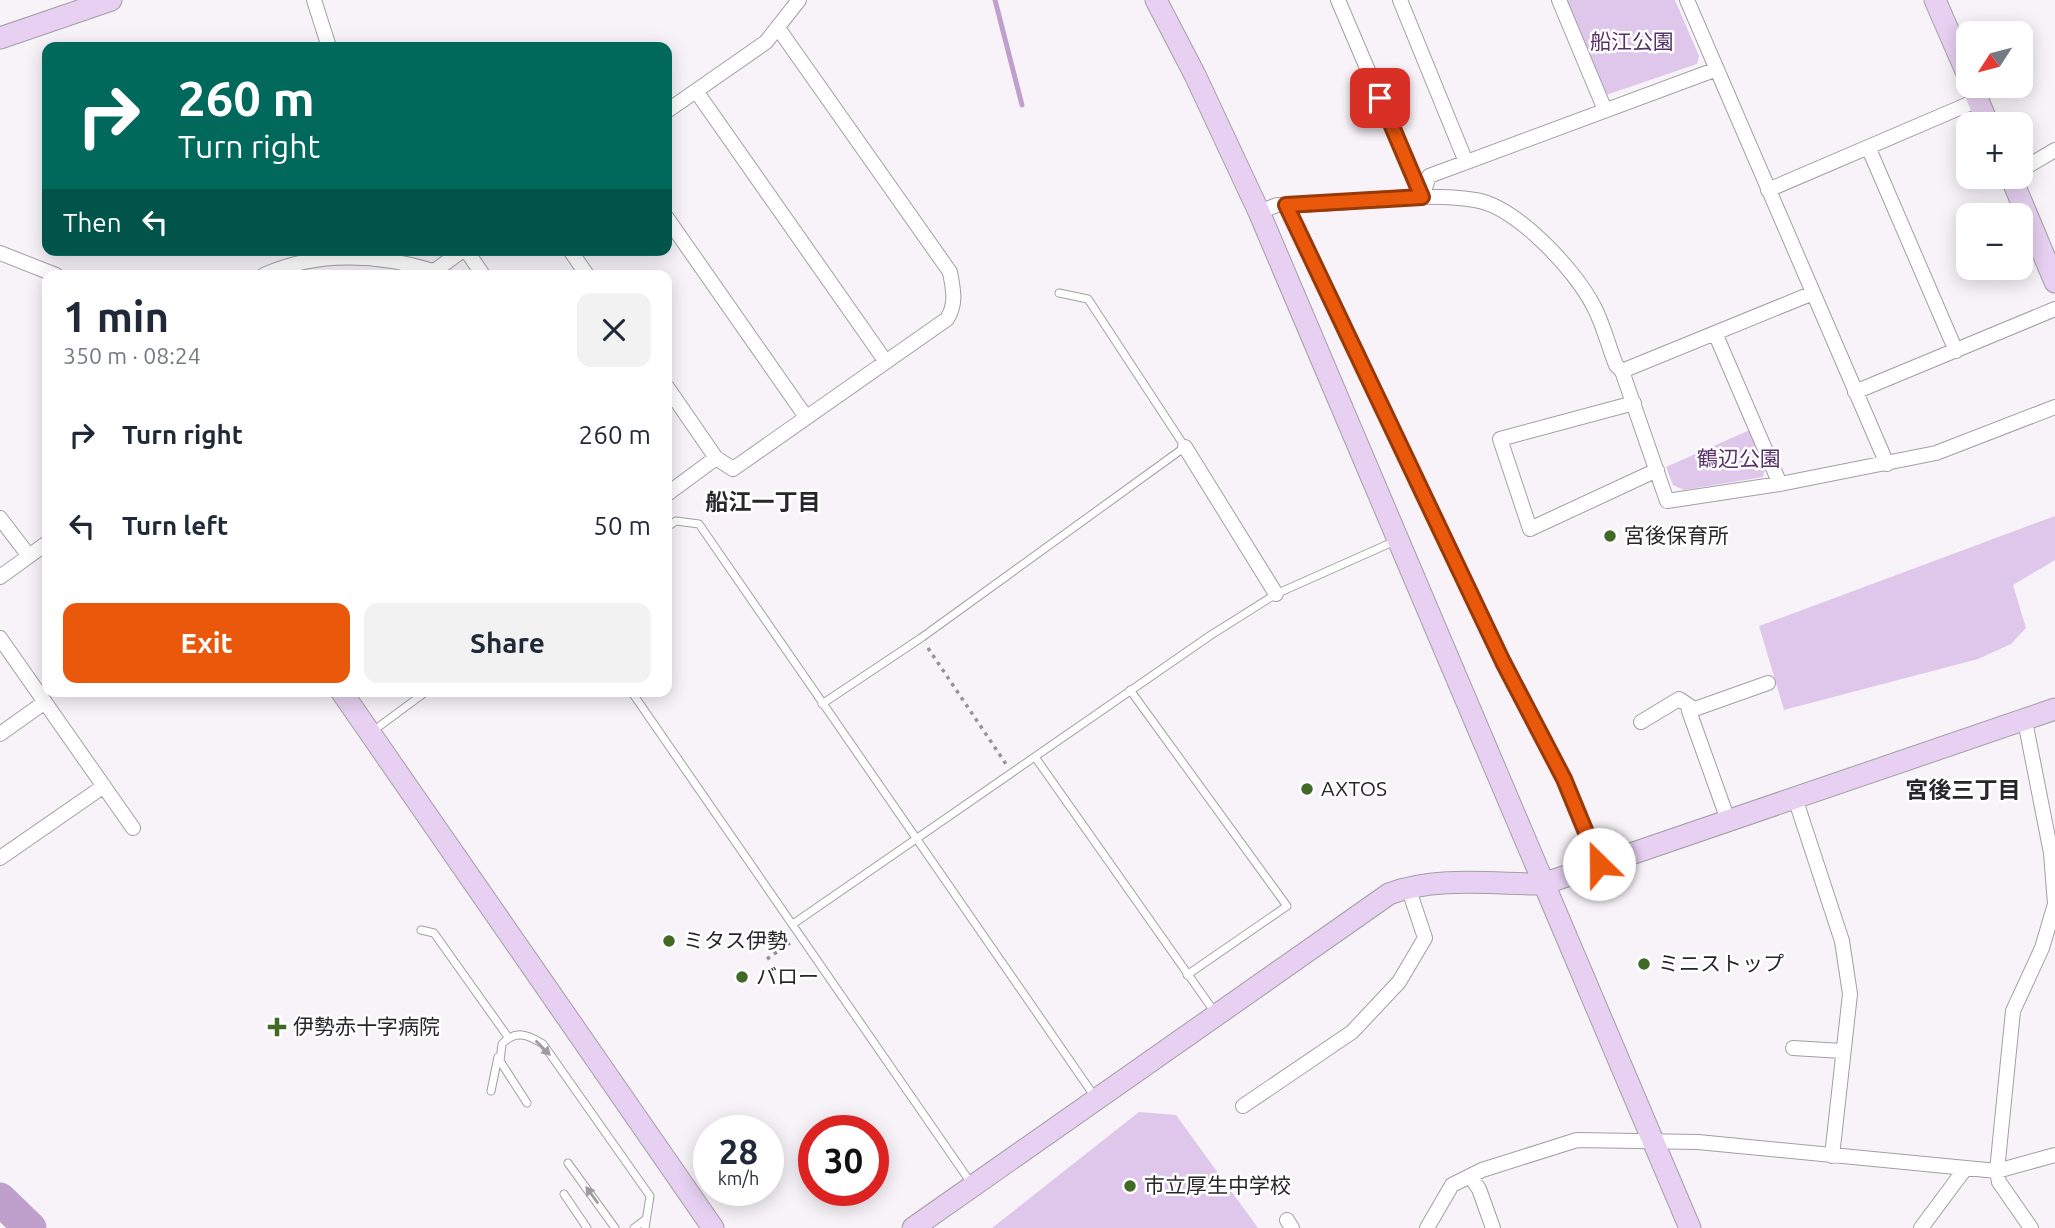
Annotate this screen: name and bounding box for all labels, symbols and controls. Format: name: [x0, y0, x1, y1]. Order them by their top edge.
north arrow: [1956, 21, 2034, 98]
map controls: [1956, 21, 2033, 280]
park label: 船江公園: [1590, 29, 1674, 53]
pin: [1350, 68, 1410, 128]
icon: right: [63, 70, 154, 161]
text: 260 m: [178, 70, 315, 125]
icon: arrive: [1361, 79, 1399, 117]
button: +: [1956, 112, 2033, 189]
text: Turn right: [178, 128, 320, 164]
icon: left: [136, 203, 174, 241]
button: −: [1956, 203, 2033, 280]
text: Then: [63, 208, 122, 237]
text: 1 min: [63, 293, 169, 340]
button: close: [577, 293, 651, 367]
text: 350 m · 08:24: [63, 343, 201, 368]
icon: right: [63, 416, 101, 454]
text: Turn right: [122, 420, 243, 449]
text: 260 m: [579, 420, 651, 449]
park label: 鶴辺公園: [1697, 446, 1781, 470]
district label: 船江一丁目: [706, 489, 821, 514]
icon: left: [63, 507, 101, 545]
text: Turn left: [122, 511, 228, 540]
text: 50 m: [593, 511, 651, 540]
place label: 宮後保育所: [1624, 523, 1729, 547]
marker: 宮後保育所: [1602, 528, 1618, 544]
button: Exit: [63, 603, 350, 683]
button: Share: [364, 603, 651, 683]
place label: AXTOS: [1321, 776, 1387, 800]
district label: 宮後三丁目: [1906, 777, 2021, 802]
marker: AXTOS: [1299, 781, 1315, 797]
position arrow: [1562, 827, 1636, 901]
place label: ミタス伊勢: [683, 928, 788, 952]
marker: ミタス伊勢: [661, 933, 677, 949]
place label: ミニストップ: [1658, 951, 1784, 975]
marker: ミニストップ: [1636, 956, 1652, 972]
place label: バロー: [756, 964, 819, 988]
marker: バロー: [734, 969, 750, 985]
place label: 伊勢赤十字病院: [293, 1014, 440, 1038]
marker: 伊勢赤十字病院: [267, 1017, 287, 1037]
one-way arrow: [535, 1039, 552, 1056]
speed limit sign: 30: [798, 1115, 889, 1206]
text: 28: [719, 1131, 758, 1171]
text: km/h: [718, 1168, 759, 1188]
place label: 市立厚生中学校: [1144, 1173, 1291, 1197]
marker: 市立厚生中学校: [1122, 1178, 1138, 1194]
one-way arrow: [585, 1186, 599, 1204]

